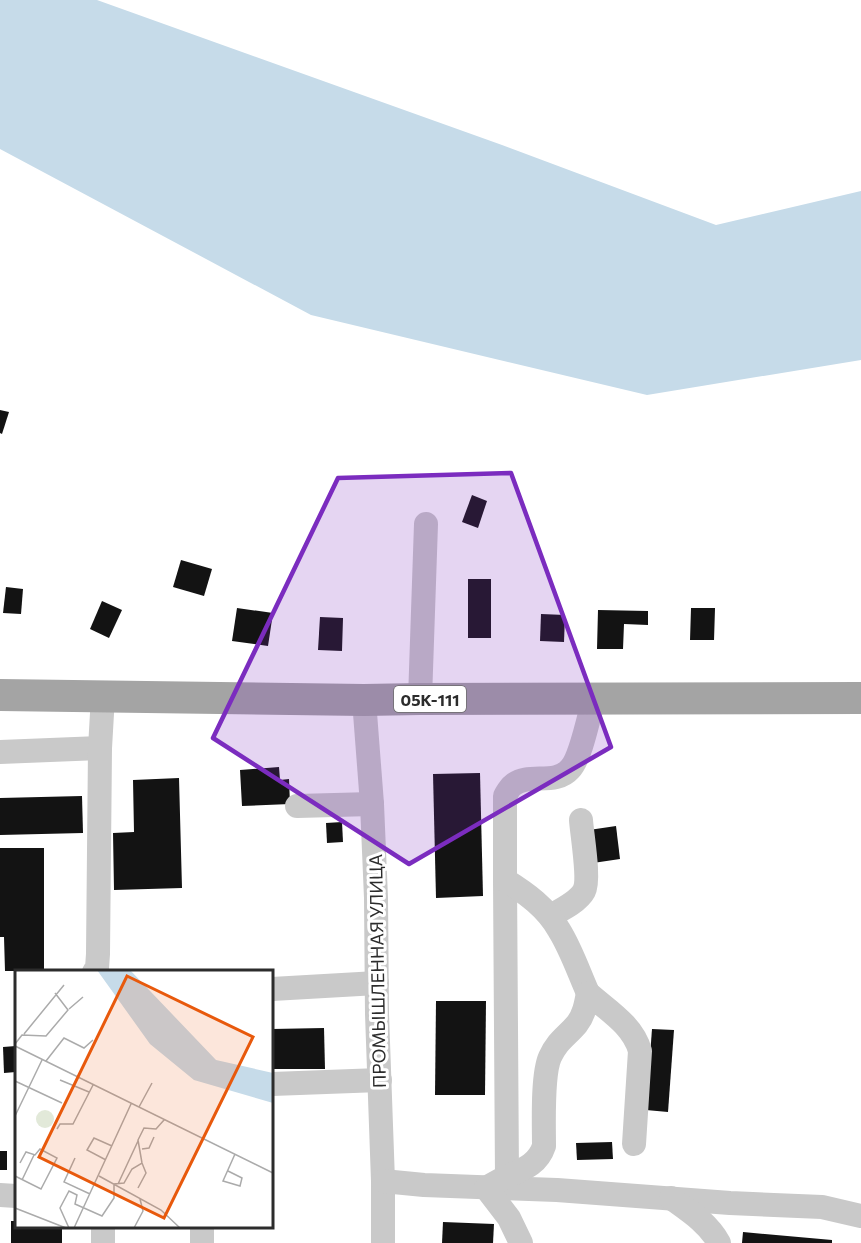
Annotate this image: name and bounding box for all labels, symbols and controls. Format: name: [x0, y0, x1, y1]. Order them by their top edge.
road number: 05К-111: [394, 686, 466, 712]
street label: ПРОМЫШЛЕННАЯ УЛИЦА: [364, 854, 390, 1088]
inset map: [15, 970, 273, 1228]

